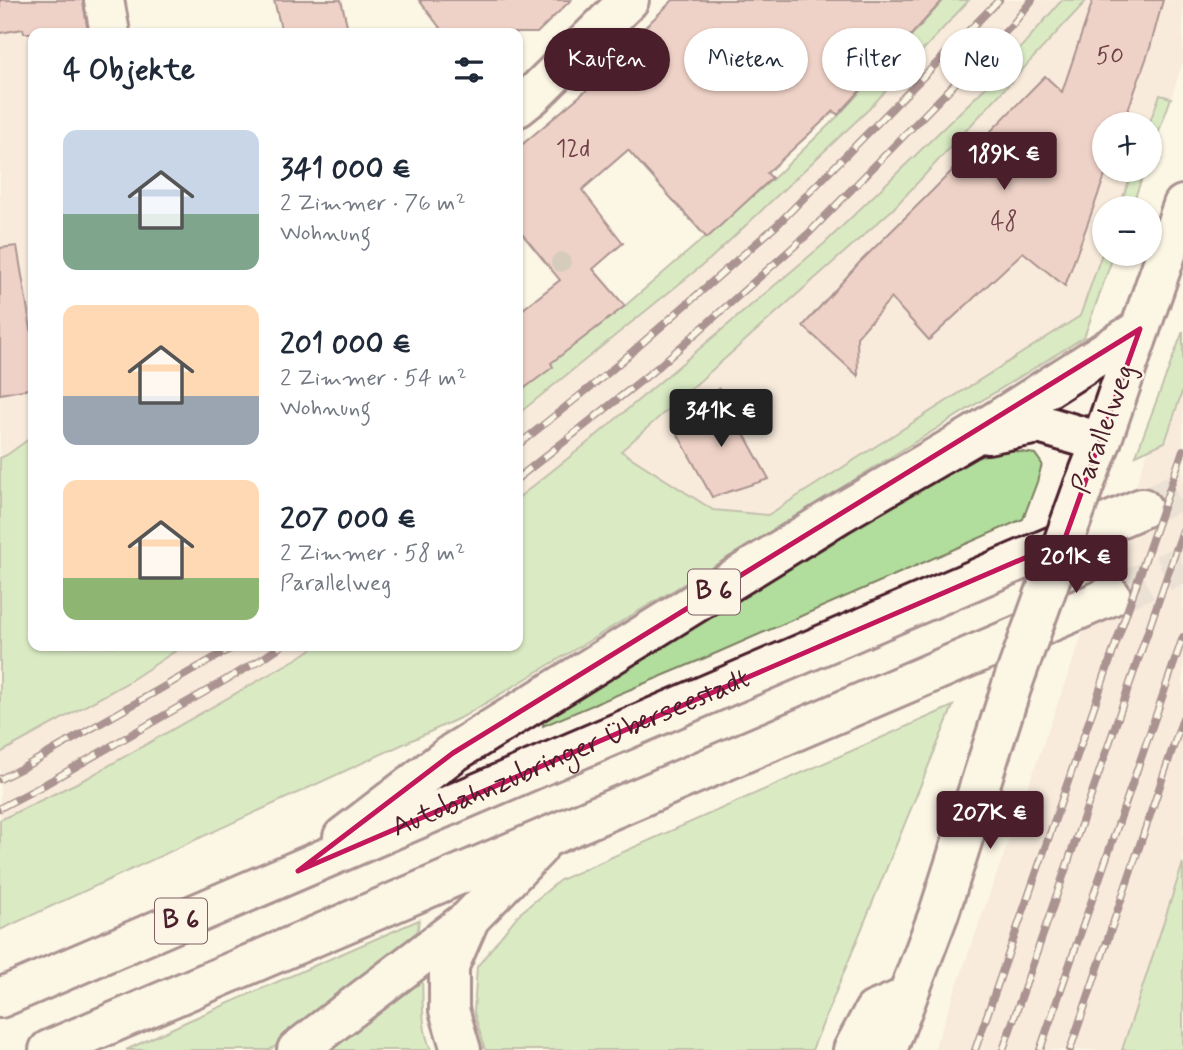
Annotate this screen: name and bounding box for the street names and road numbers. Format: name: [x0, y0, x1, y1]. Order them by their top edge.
street label: Parallelweg: [1063, 359, 1145, 499]
road number: B 6: [688, 570, 740, 614]
street label: Autobahnzubringer Überseestadt: [386, 660, 755, 846]
road number: B 6: [155, 898, 207, 944]

